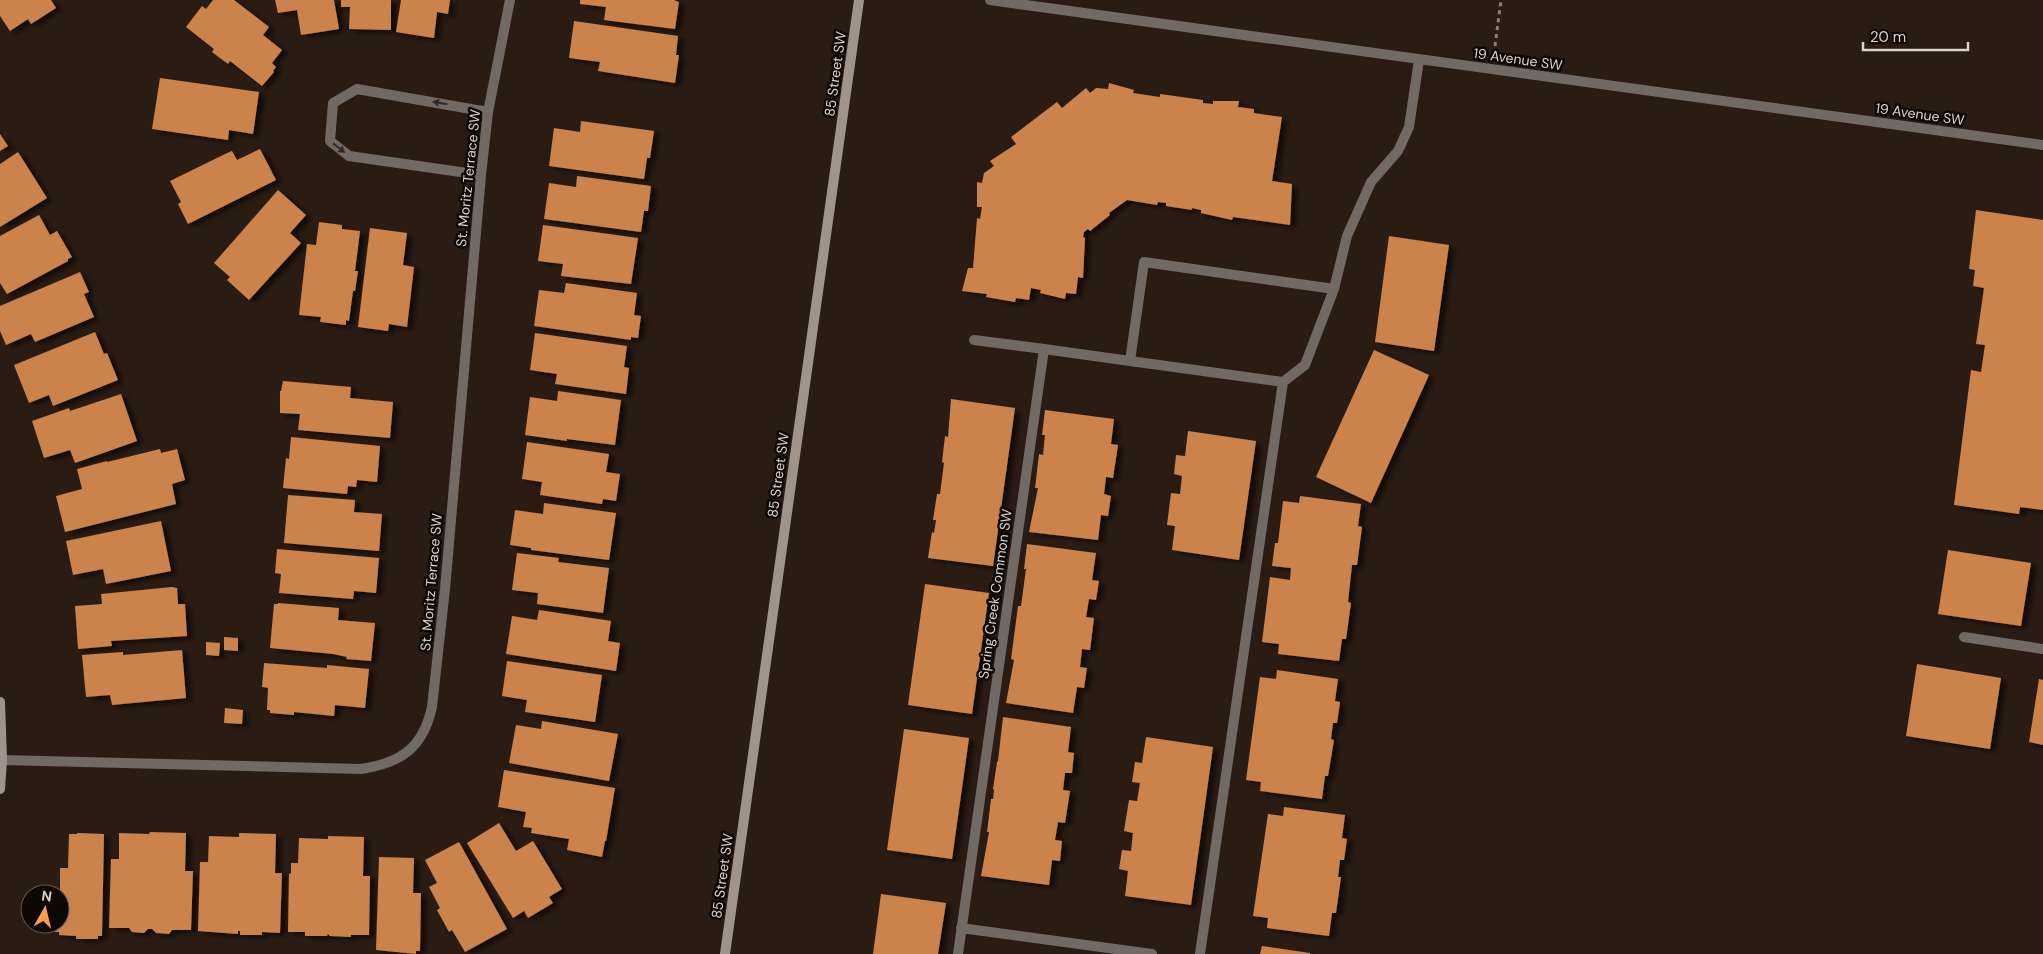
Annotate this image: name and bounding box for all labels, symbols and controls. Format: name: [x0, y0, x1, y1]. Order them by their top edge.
scale bar: [1863, 20, 1968, 52]
text: 20 m: [1870, 27, 1906, 47]
street label: 85 Street SW: [820, 30, 850, 118]
street label: 19 Avenue SW: [1472, 44, 1564, 74]
one-way arrow: [432, 99, 448, 107]
street label: 19 Avenue SW: [1874, 99, 1966, 129]
street label: St. Moritz Terrace SW: [452, 108, 484, 248]
one-way arrow: [332, 143, 345, 154]
street label: 85 Street SW: [763, 431, 793, 519]
street label: Spring Creek Common SW: [974, 507, 1016, 680]
street label: St. Moritz Terrace SW: [416, 512, 446, 652]
street label: 85 Street SW: [707, 832, 737, 920]
north arrow: [20, 884, 70, 934]
text: N: [40, 887, 53, 906]

